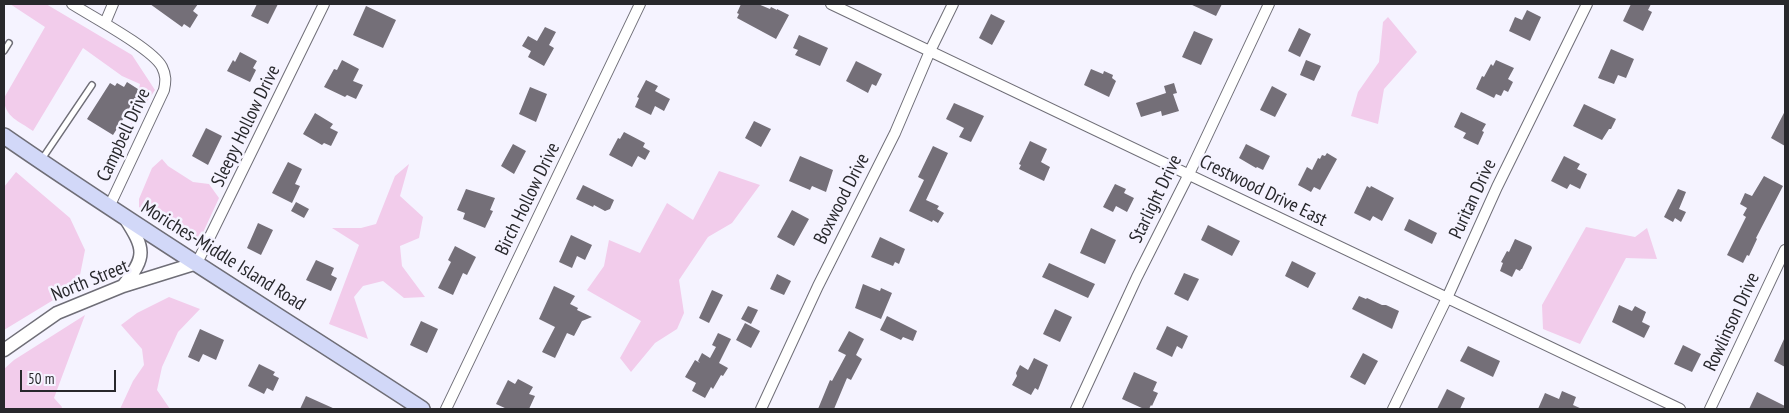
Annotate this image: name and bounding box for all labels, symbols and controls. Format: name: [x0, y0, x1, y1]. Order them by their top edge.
street label: Sleepy Hollow Drive: [207, 62, 285, 190]
street label: Campbell Drive: [92, 85, 156, 185]
street label: Birch Hollow Drive: [491, 139, 565, 259]
street label: Boxwood Drive: [809, 150, 875, 248]
street label: Crestwood Drive East: [1196, 150, 1330, 232]
street label: Starlight Drive: [1125, 151, 1187, 247]
street label: Puritan Drive: [1445, 156, 1501, 242]
street label: Moriches-Middle Island Road: [137, 196, 309, 316]
street label: North Street: [48, 255, 132, 307]
street label: Rowlinson Drive: [1699, 269, 1765, 375]
scale bar: [22, 360, 119, 392]
text: 50 m: [28, 369, 54, 388]

